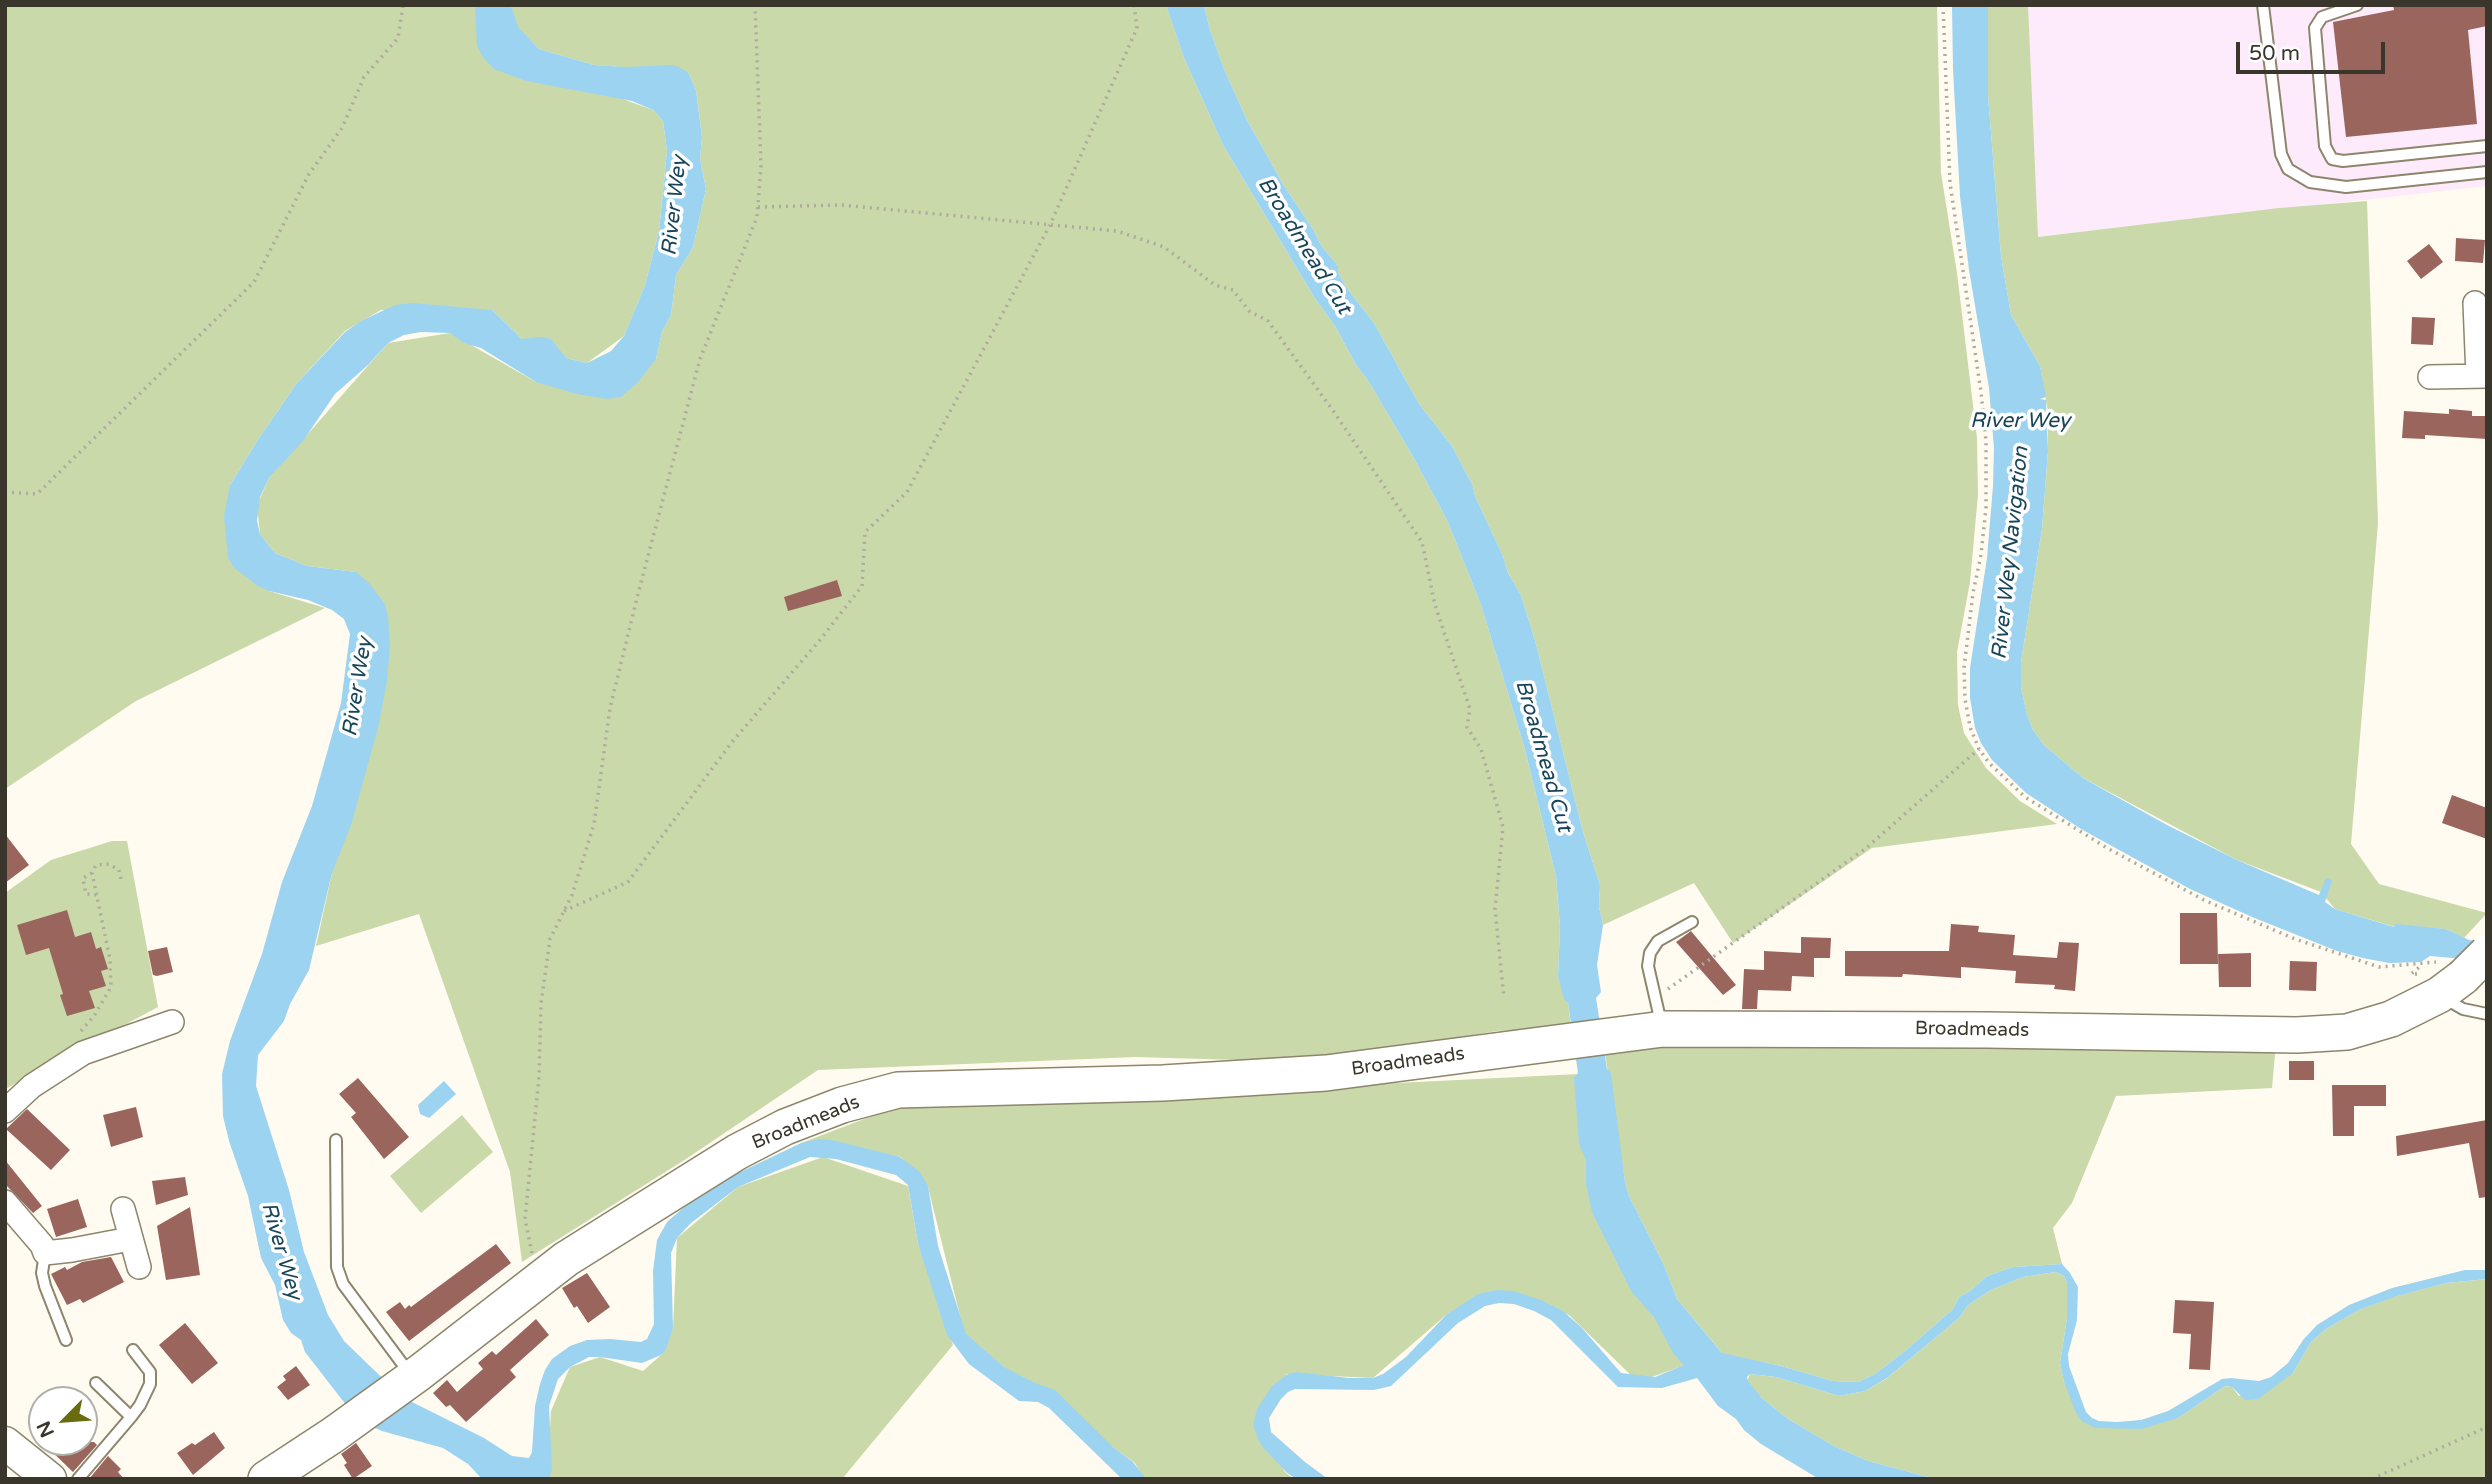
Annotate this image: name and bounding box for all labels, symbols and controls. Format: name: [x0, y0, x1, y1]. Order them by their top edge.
scale bar: [2240, 28, 2389, 72]
text: 50 m: [2249, 41, 2300, 66]
water label: River Wey: [657, 155, 693, 257]
water label: Broadmead Cut: [1252, 173, 1356, 319]
water label: River Wey: [1970, 408, 2070, 434]
water label: River Wey Navigation: [1987, 445, 2035, 661]
water label: River Wey: [338, 636, 378, 738]
water label: Broadmead Cut: [1509, 677, 1577, 835]
street label: Broadmeads: [1915, 1018, 2029, 1042]
street label: Broadmeads: [1350, 1043, 1466, 1081]
street label: Broadmeads: [749, 1091, 863, 1155]
water label: River Wey: [255, 1200, 307, 1302]
north arrow: [28, 1386, 98, 1456]
text: N: [33, 1417, 59, 1441]

